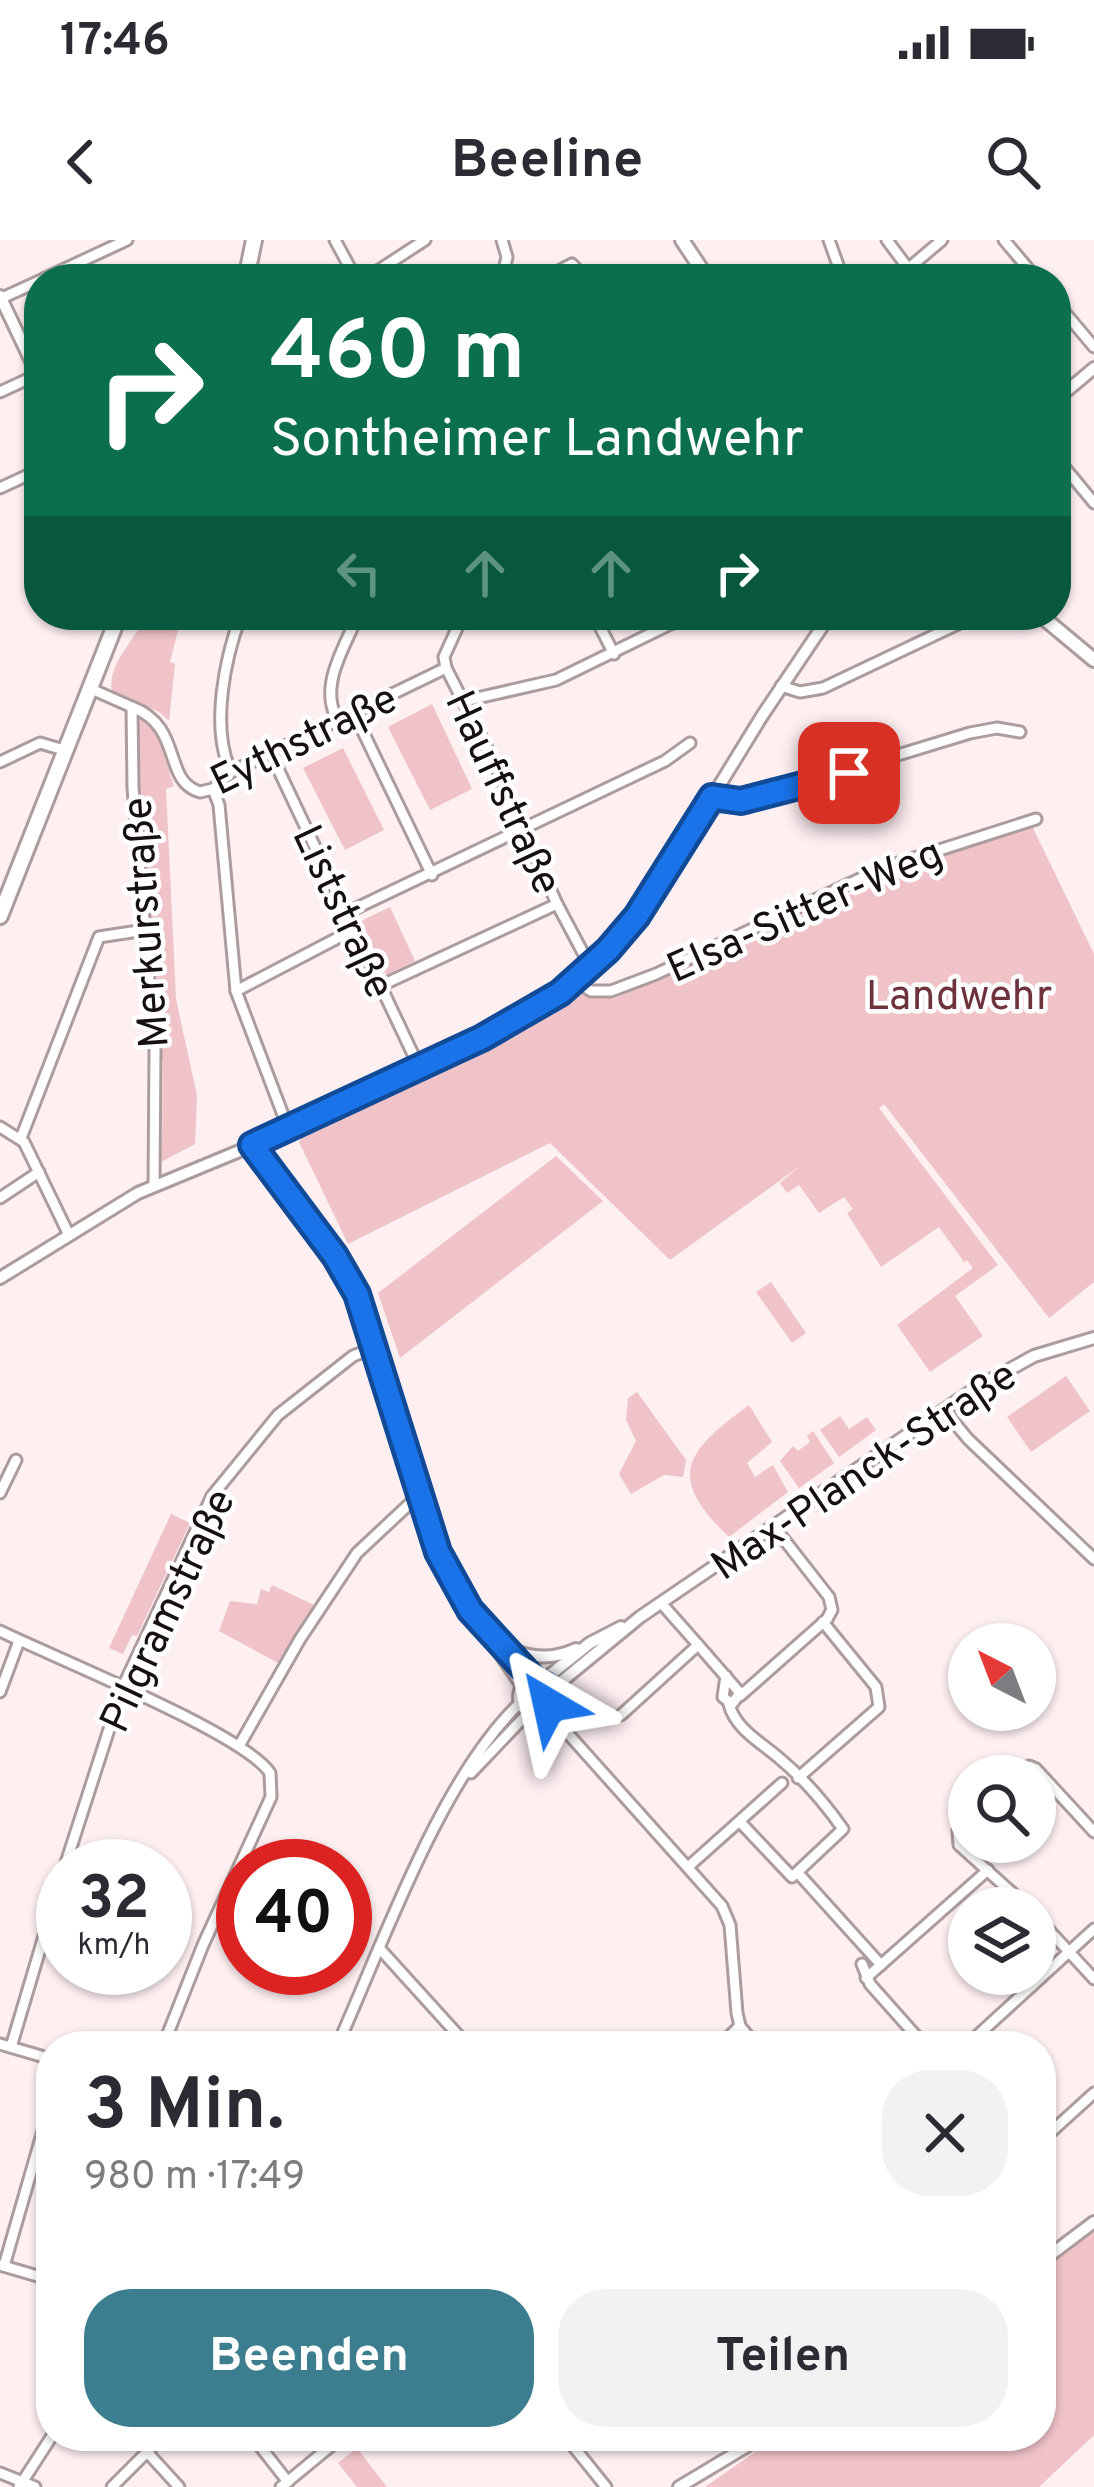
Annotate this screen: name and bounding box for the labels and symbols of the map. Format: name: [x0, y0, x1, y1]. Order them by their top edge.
street label: Eythstraße: [203, 674, 407, 810]
street label: Hauffstraße: [431, 683, 571, 904]
pin: [798, 722, 900, 824]
street label: Merkurstraße: [113, 795, 184, 1050]
street label: Liststraße: [278, 818, 404, 1008]
street label: Elsa-Sitter-Weg: [660, 829, 952, 998]
park label: Landwehr: [866, 972, 1052, 1025]
street label: Max-Planck-Straße: [703, 1351, 1028, 1595]
street label: Pilgramstraße: [91, 1482, 250, 1742]
north arrow: [948, 1623, 1056, 1731]
position arrow: [486, 1642, 612, 1768]
speed limit sign: 40: [216, 1839, 372, 1995]

